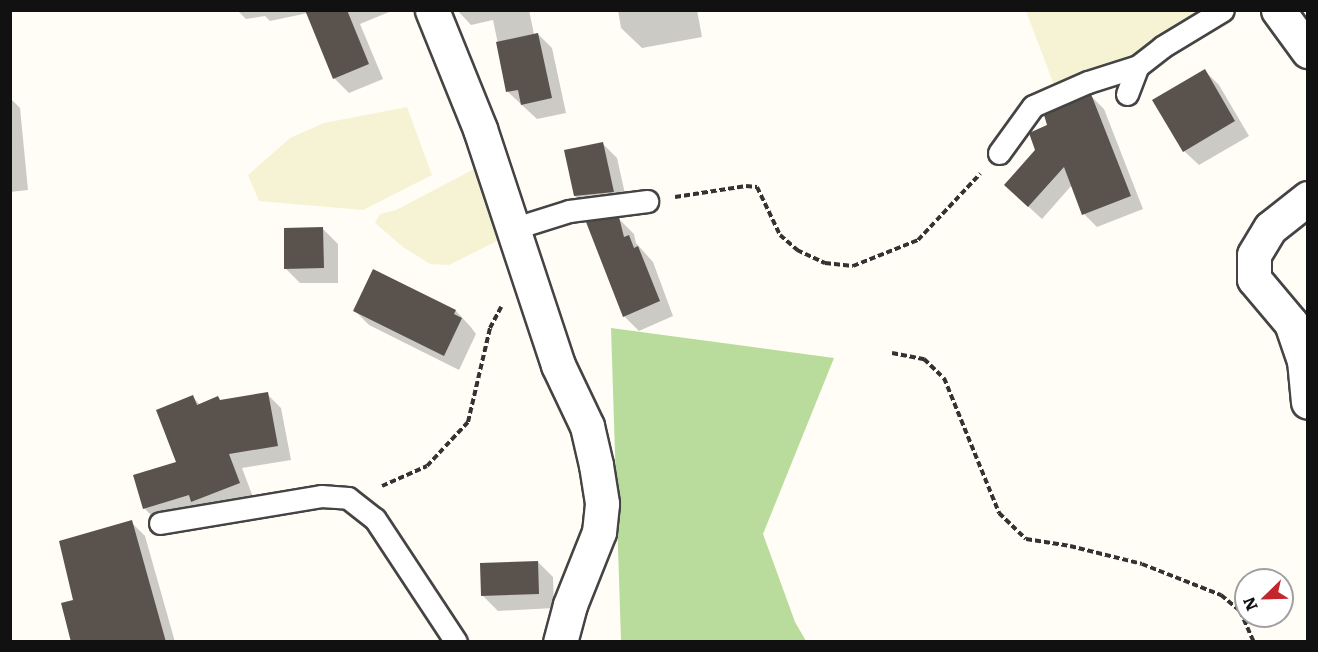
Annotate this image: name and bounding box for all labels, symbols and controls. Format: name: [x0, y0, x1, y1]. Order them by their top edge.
north arrow: [1234, 568, 1294, 628]
text: N: [1236, 593, 1263, 615]

